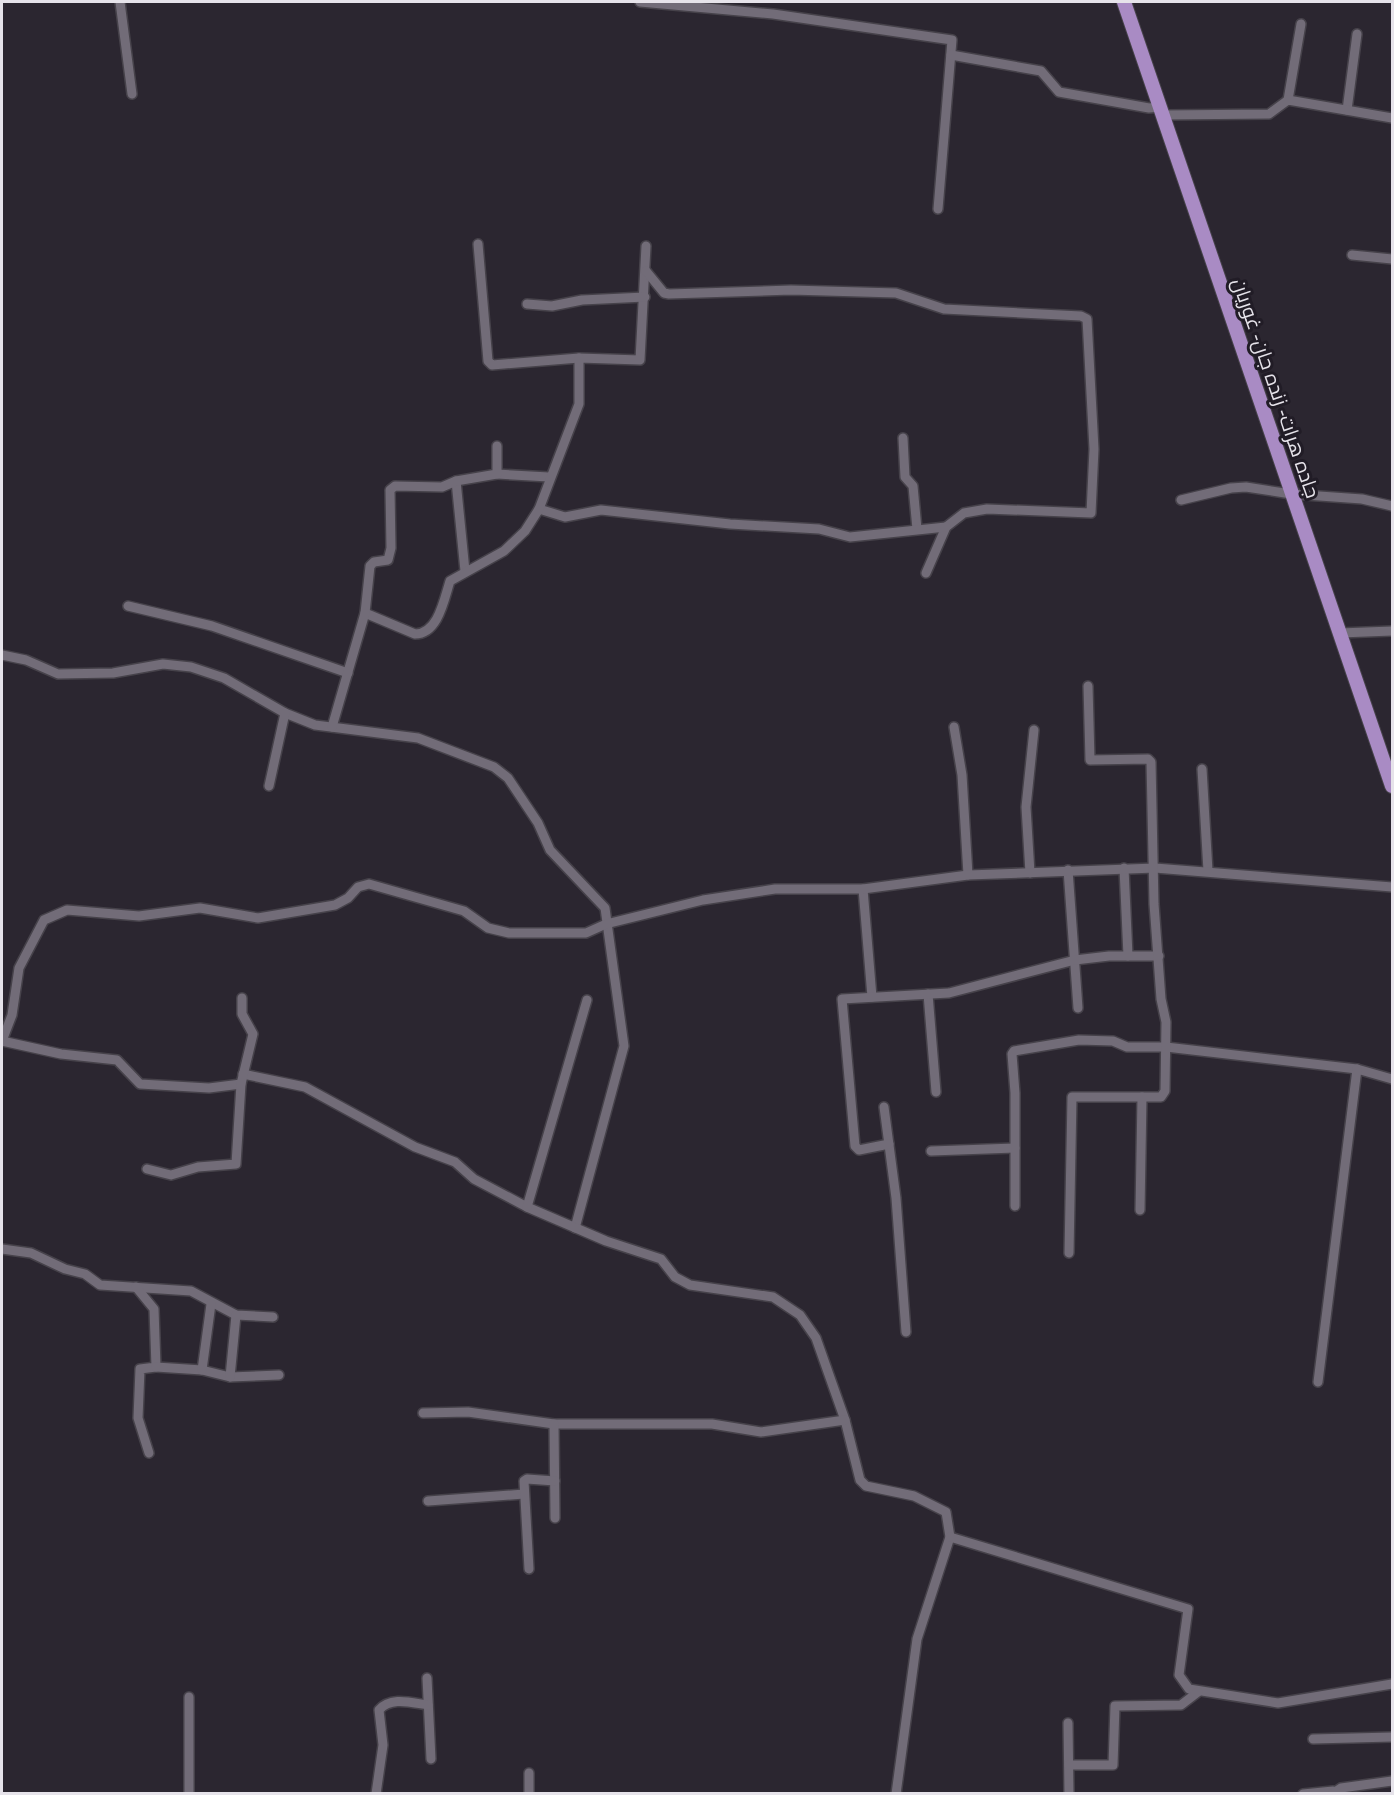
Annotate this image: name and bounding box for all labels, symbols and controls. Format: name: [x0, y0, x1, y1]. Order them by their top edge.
street label: جاده هرات- زنده جان- غوریان: [1226, 275, 1324, 502]

